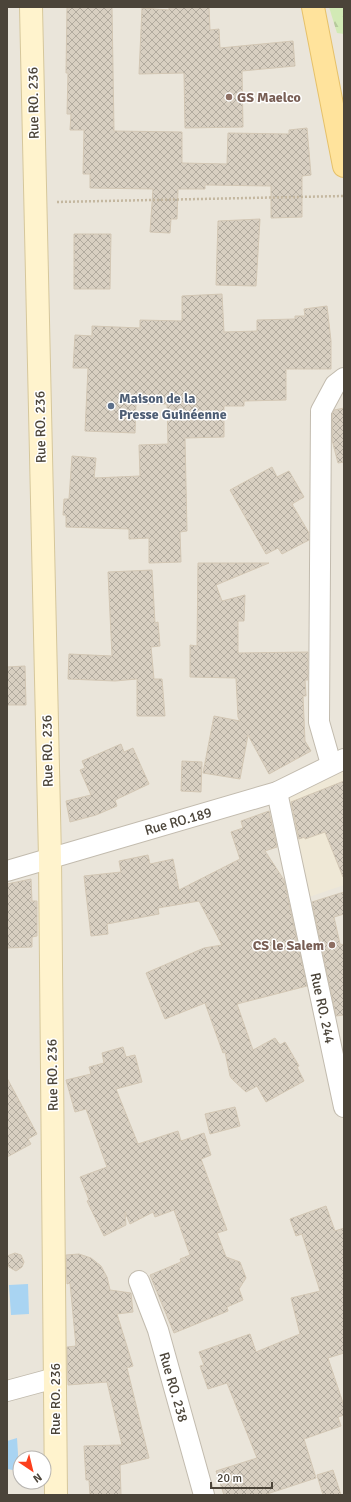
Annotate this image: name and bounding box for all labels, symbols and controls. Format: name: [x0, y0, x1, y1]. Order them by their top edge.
street label: Rue RO. 236: [24, 67, 43, 139]
place label: GS Maelco: [237, 89, 301, 106]
marker: GS Maelco: [224, 92, 234, 102]
place label: Maison de la Presse Guinéenne: [119, 390, 227, 423]
street label: Rue RO. 236: [31, 391, 50, 463]
marker: Maison de la Presse Guinéenne: [106, 401, 116, 411]
street label: Rue RO. 236: [38, 715, 57, 787]
street label: Rue RO.189: [143, 804, 214, 839]
place label: CS le Salem: [253, 937, 324, 954]
marker: CS le Salem: [327, 940, 337, 950]
street label: Rue RO. 244: [307, 971, 338, 1046]
street label: Rue RO. 236: [43, 1039, 62, 1111]
street label: Rue RO. 238: [155, 1350, 192, 1424]
street label: Rue RO. 236: [47, 1363, 64, 1435]
north arrow: [12, 1450, 52, 1490]
scale bar: [211, 1464, 272, 1490]
text: N: [31, 1470, 44, 1485]
text: 20 m: [217, 1471, 242, 1486]

